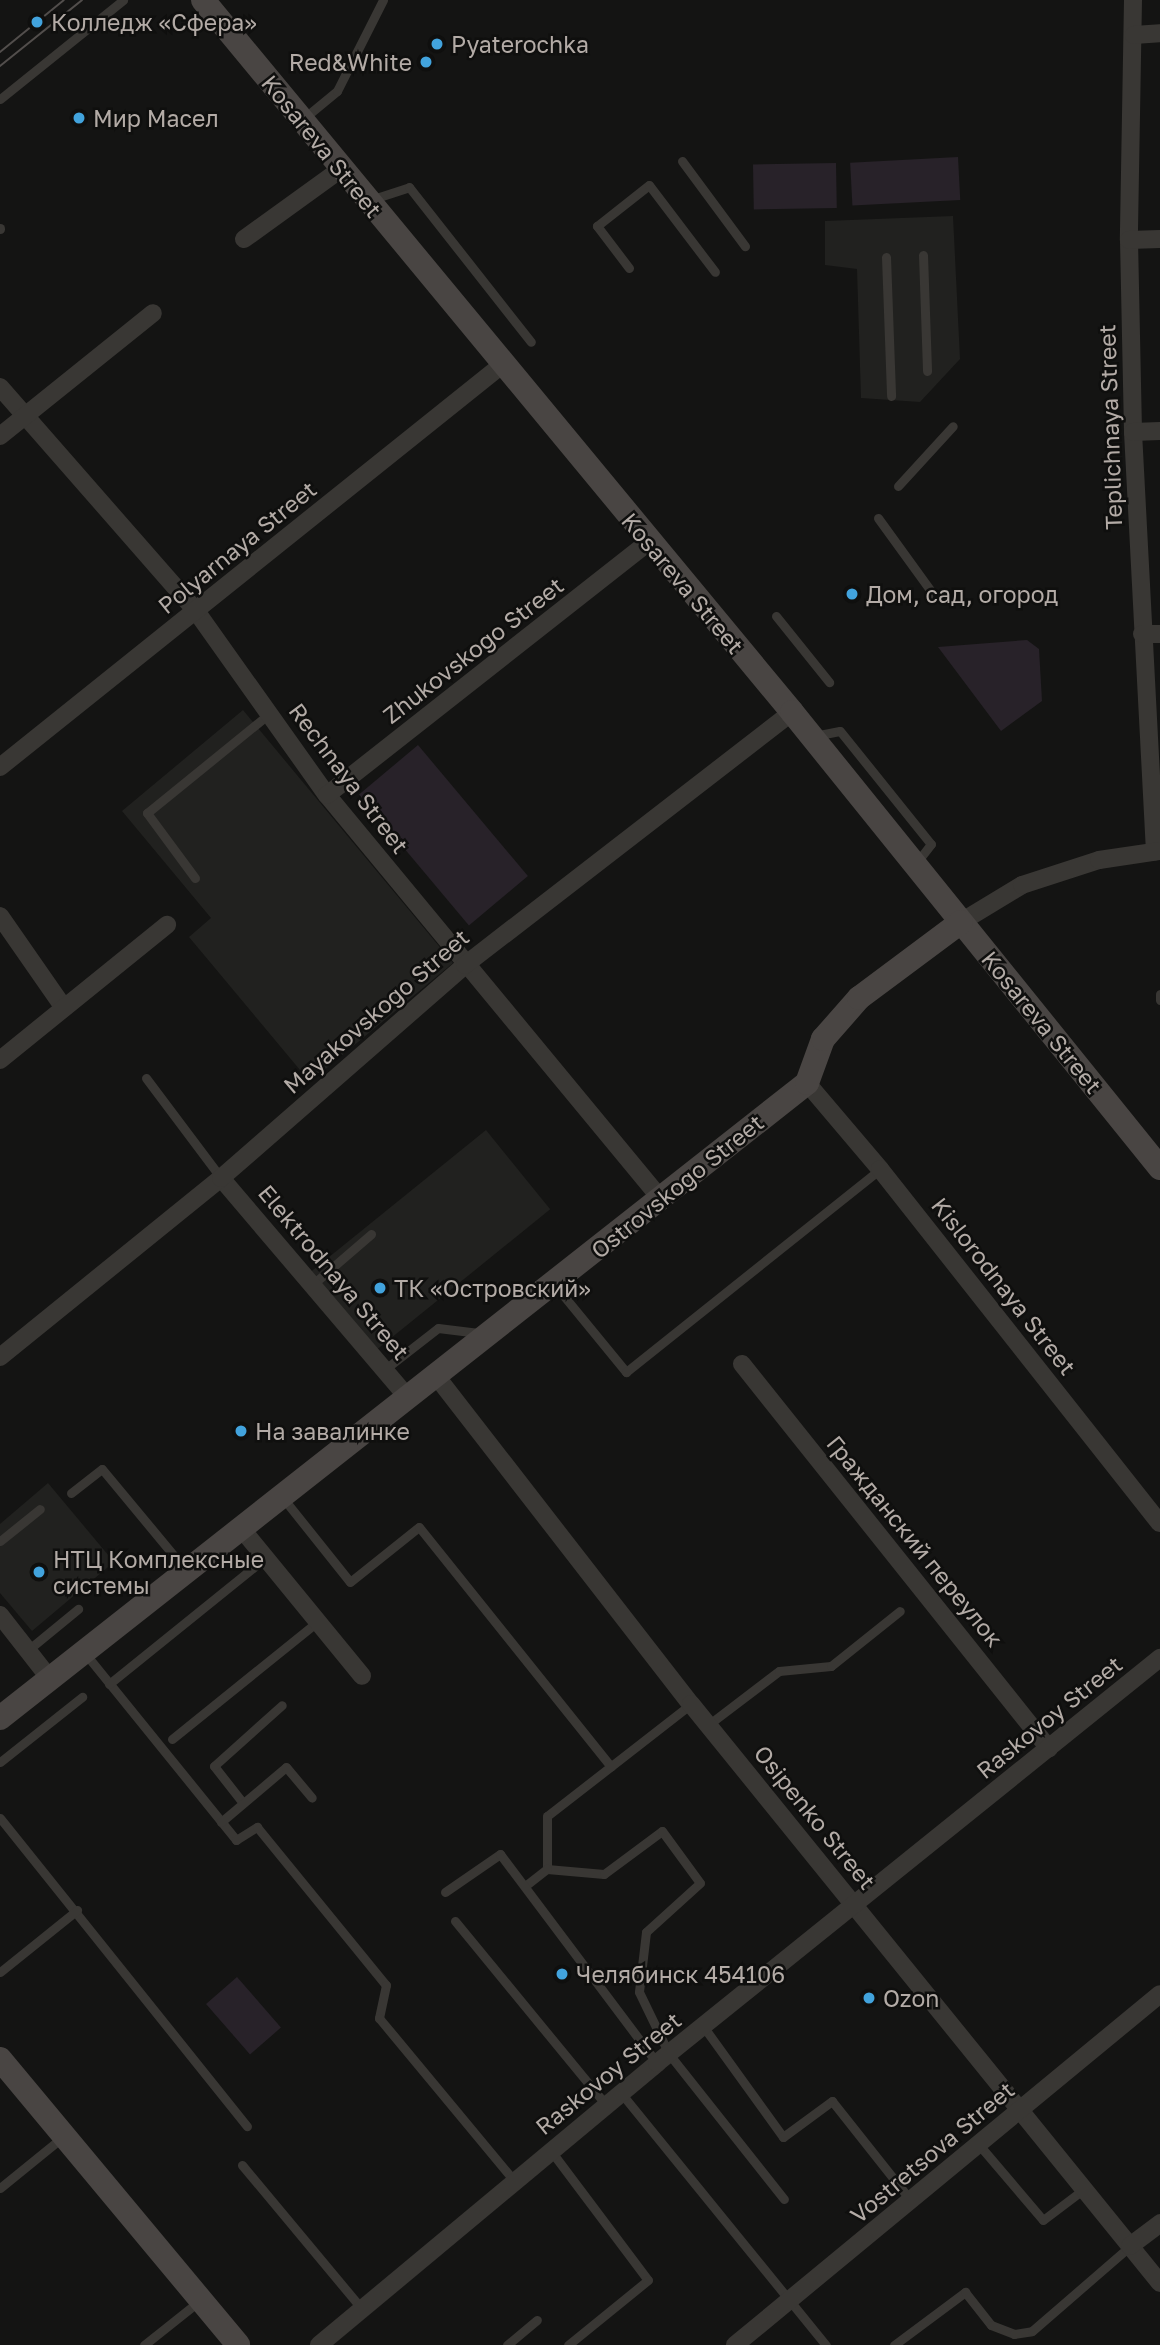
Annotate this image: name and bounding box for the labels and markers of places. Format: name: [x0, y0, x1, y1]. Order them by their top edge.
place label: Колледж «Сфера»: [51, 8, 257, 36]
marker: Колледж «Сфера»: [29, 14, 45, 30]
place label: Pyaterochka: [451, 30, 589, 58]
marker: Pyaterochka: [429, 36, 445, 52]
place label: Red&White: [289, 48, 412, 76]
marker: Red&White: [418, 54, 434, 70]
place label: Мир Масел: [93, 104, 219, 132]
marker: Мир Масел: [71, 110, 87, 126]
place label: Дом, сад, огород: [866, 580, 1058, 608]
marker: Дом, сад, огород: [844, 586, 860, 602]
place label: ТК «Островский»: [394, 1274, 591, 1302]
marker: ТК «Островский»: [372, 1280, 388, 1296]
place label: На завалинке: [255, 1417, 410, 1445]
marker: На завалинке: [233, 1423, 249, 1439]
place label: НТЦ Комплексные системы: [53, 1545, 264, 1599]
marker: НТЦ Комплексные системы: [31, 1564, 47, 1580]
place label: Челябинск 454106: [576, 1960, 785, 1988]
marker: Челябинск 454106: [554, 1966, 570, 1982]
place label: Ozon: [883, 1984, 939, 2012]
marker: Ozon: [861, 1990, 877, 2006]

